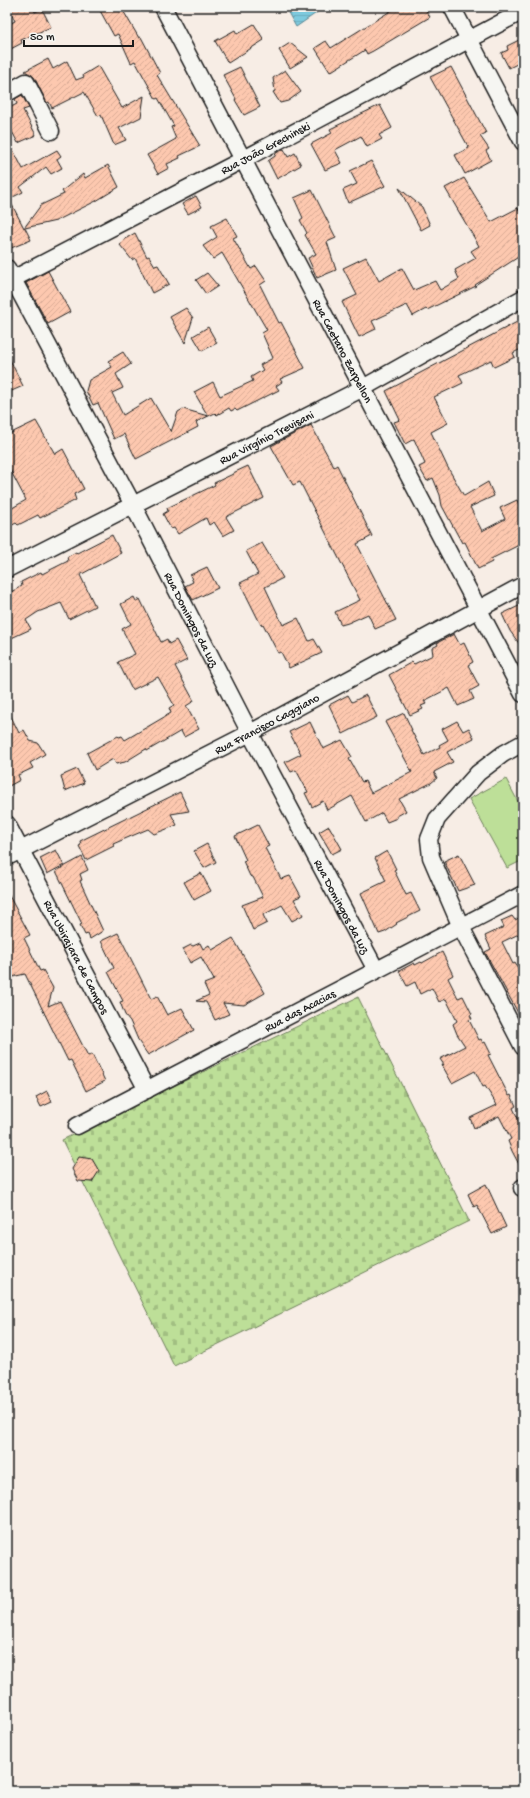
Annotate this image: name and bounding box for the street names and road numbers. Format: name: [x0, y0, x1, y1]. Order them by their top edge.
street label: Rua João Grechinski: [219, 120, 314, 179]
street label: Rua Caetano Zarpellon: [308, 297, 374, 406]
street label: Rua Virgínio Trevisani: [218, 409, 317, 469]
street label: Rua Domingos da Luz: [160, 571, 220, 671]
street label: Rua Francisco Caggiano: [213, 692, 322, 759]
street label: Rua Domingos da Luz: [310, 858, 371, 957]
street label: Rua Ubirajara de Campos: [39, 898, 111, 1017]
street label: Rua das Acacias: [263, 987, 339, 1036]

